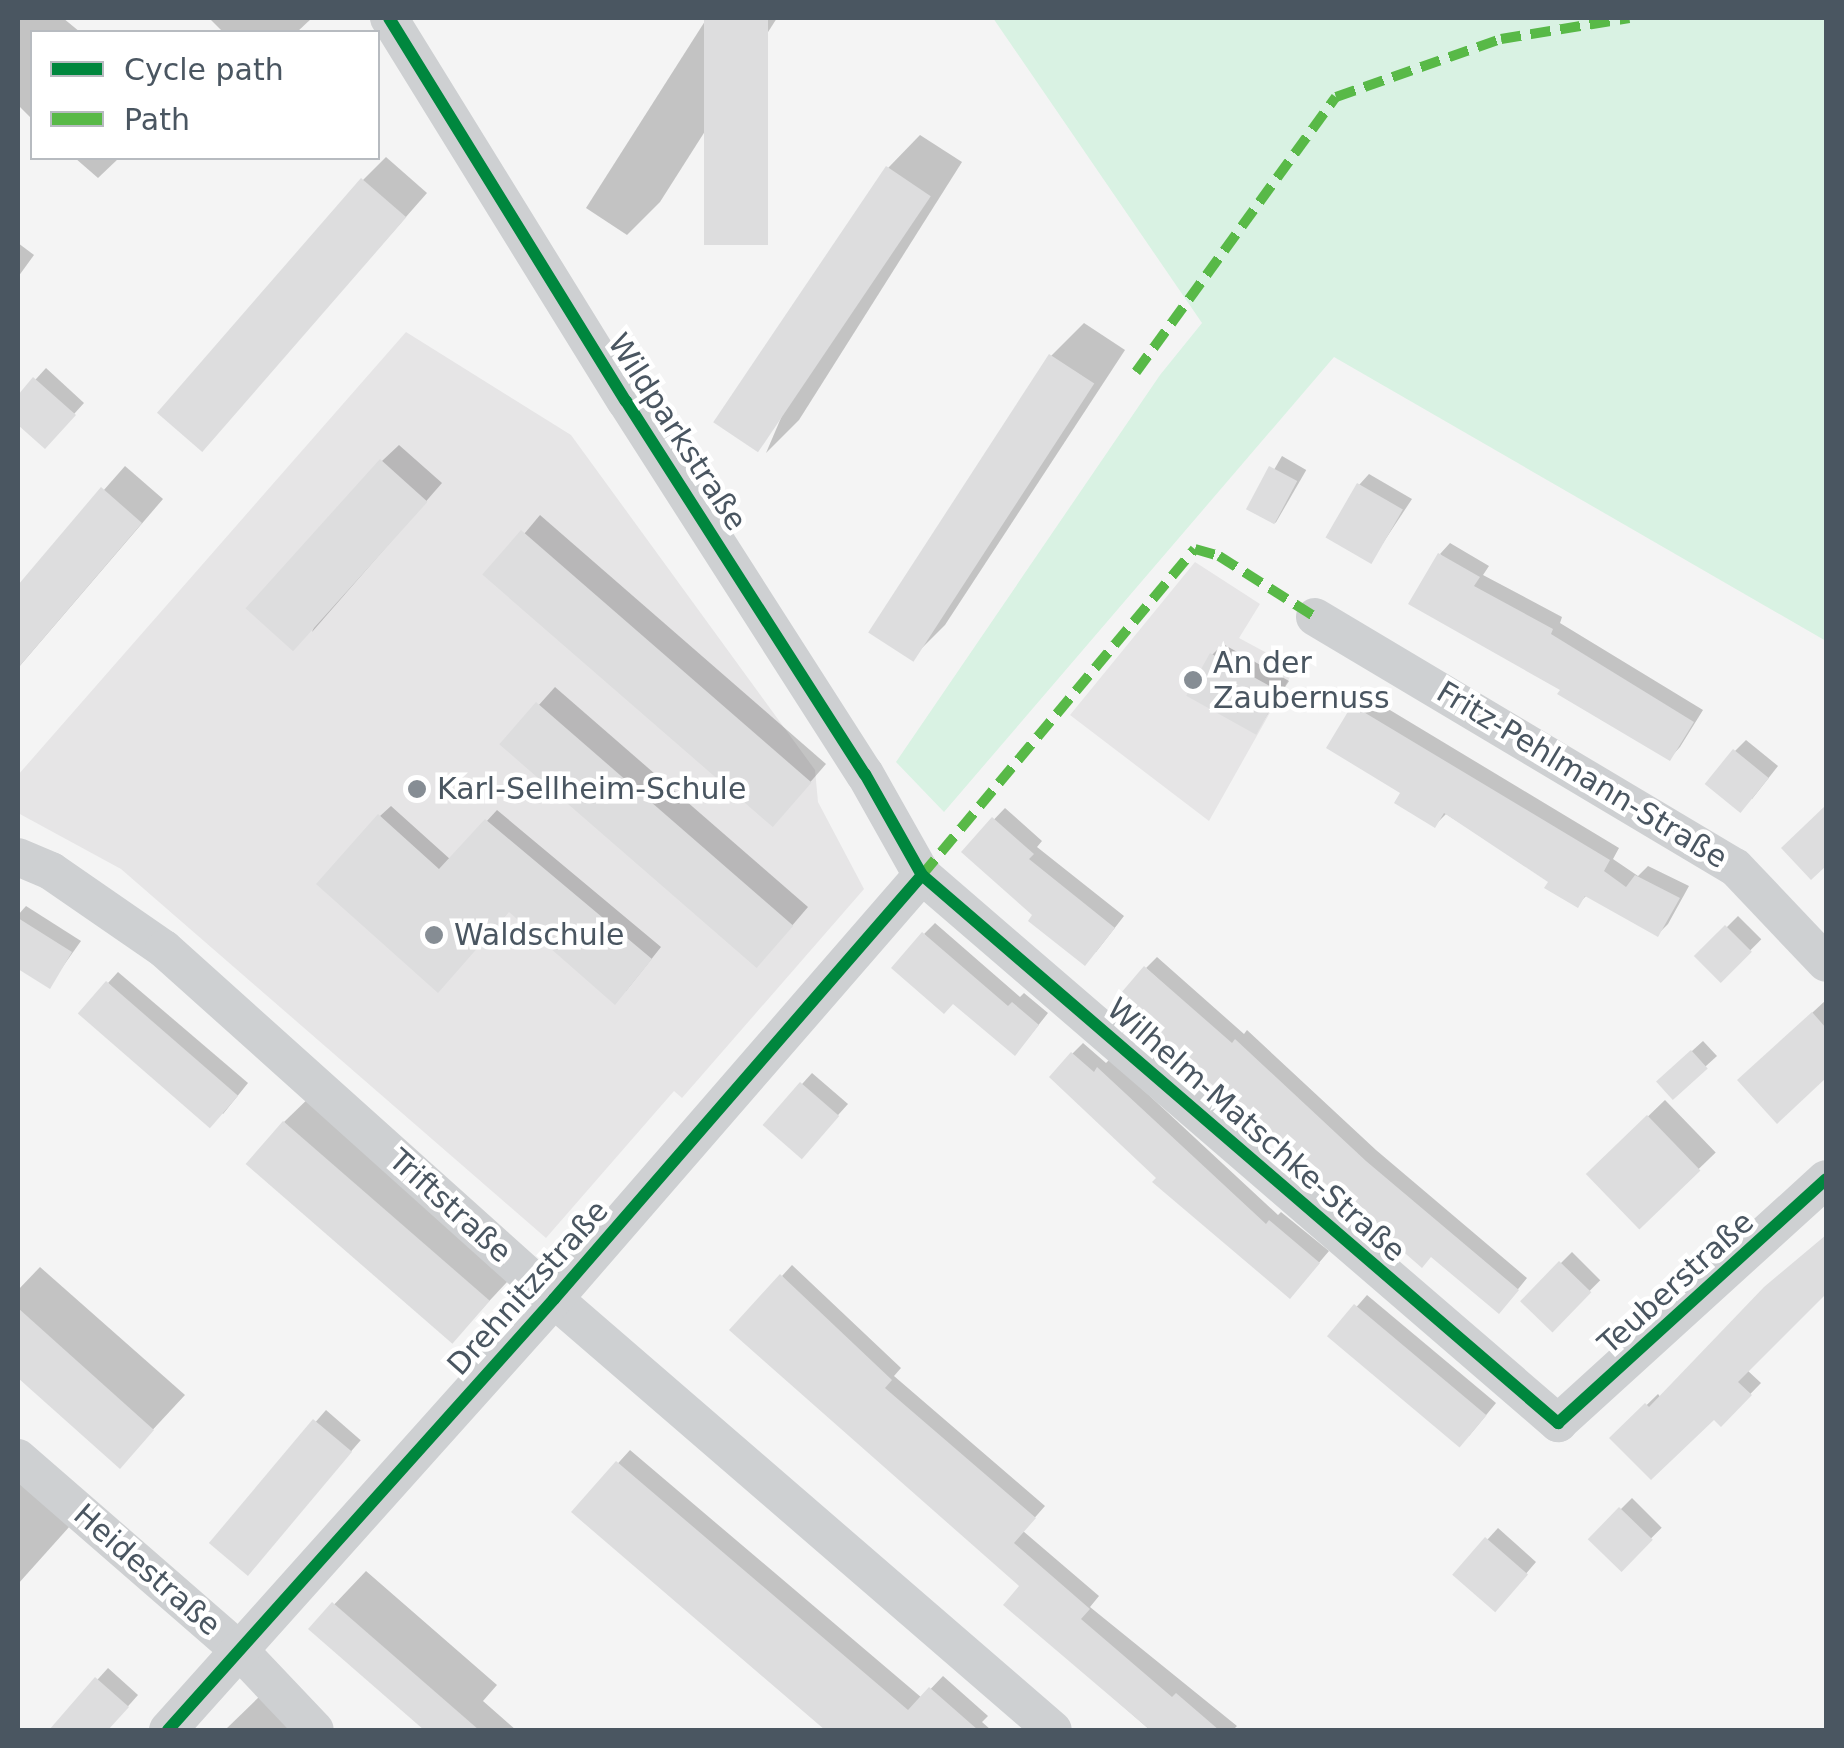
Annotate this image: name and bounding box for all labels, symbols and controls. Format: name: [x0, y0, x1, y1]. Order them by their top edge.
legend: [30, 30, 380, 160]
text: Cycle path: [124, 52, 284, 87]
text: Path: [124, 102, 190, 137]
street label: Wildparkstraße: [600, 327, 754, 537]
place label: An der Zaubernuss: [1213, 645, 1390, 716]
marker: An der Zaubernuss: [1182, 669, 1204, 691]
street label: Fritz-Pehlmann-Straße: [1430, 674, 1734, 876]
place label: Karl-Sellheim-Schule: [437, 771, 746, 807]
marker: Karl-Sellheim-Schule: [406, 778, 428, 800]
place label: Waldschule: [454, 917, 624, 953]
marker: Waldschule: [423, 924, 445, 946]
street label: Wilhelm-Matschke-Straße: [1100, 991, 1412, 1269]
street label: Triftstraße: [382, 1142, 518, 1270]
street label: Drehnitzstraße: [440, 1193, 616, 1383]
street label: Teuberstraße: [1591, 1204, 1761, 1362]
street label: Heidestraße: [66, 1497, 228, 1643]

